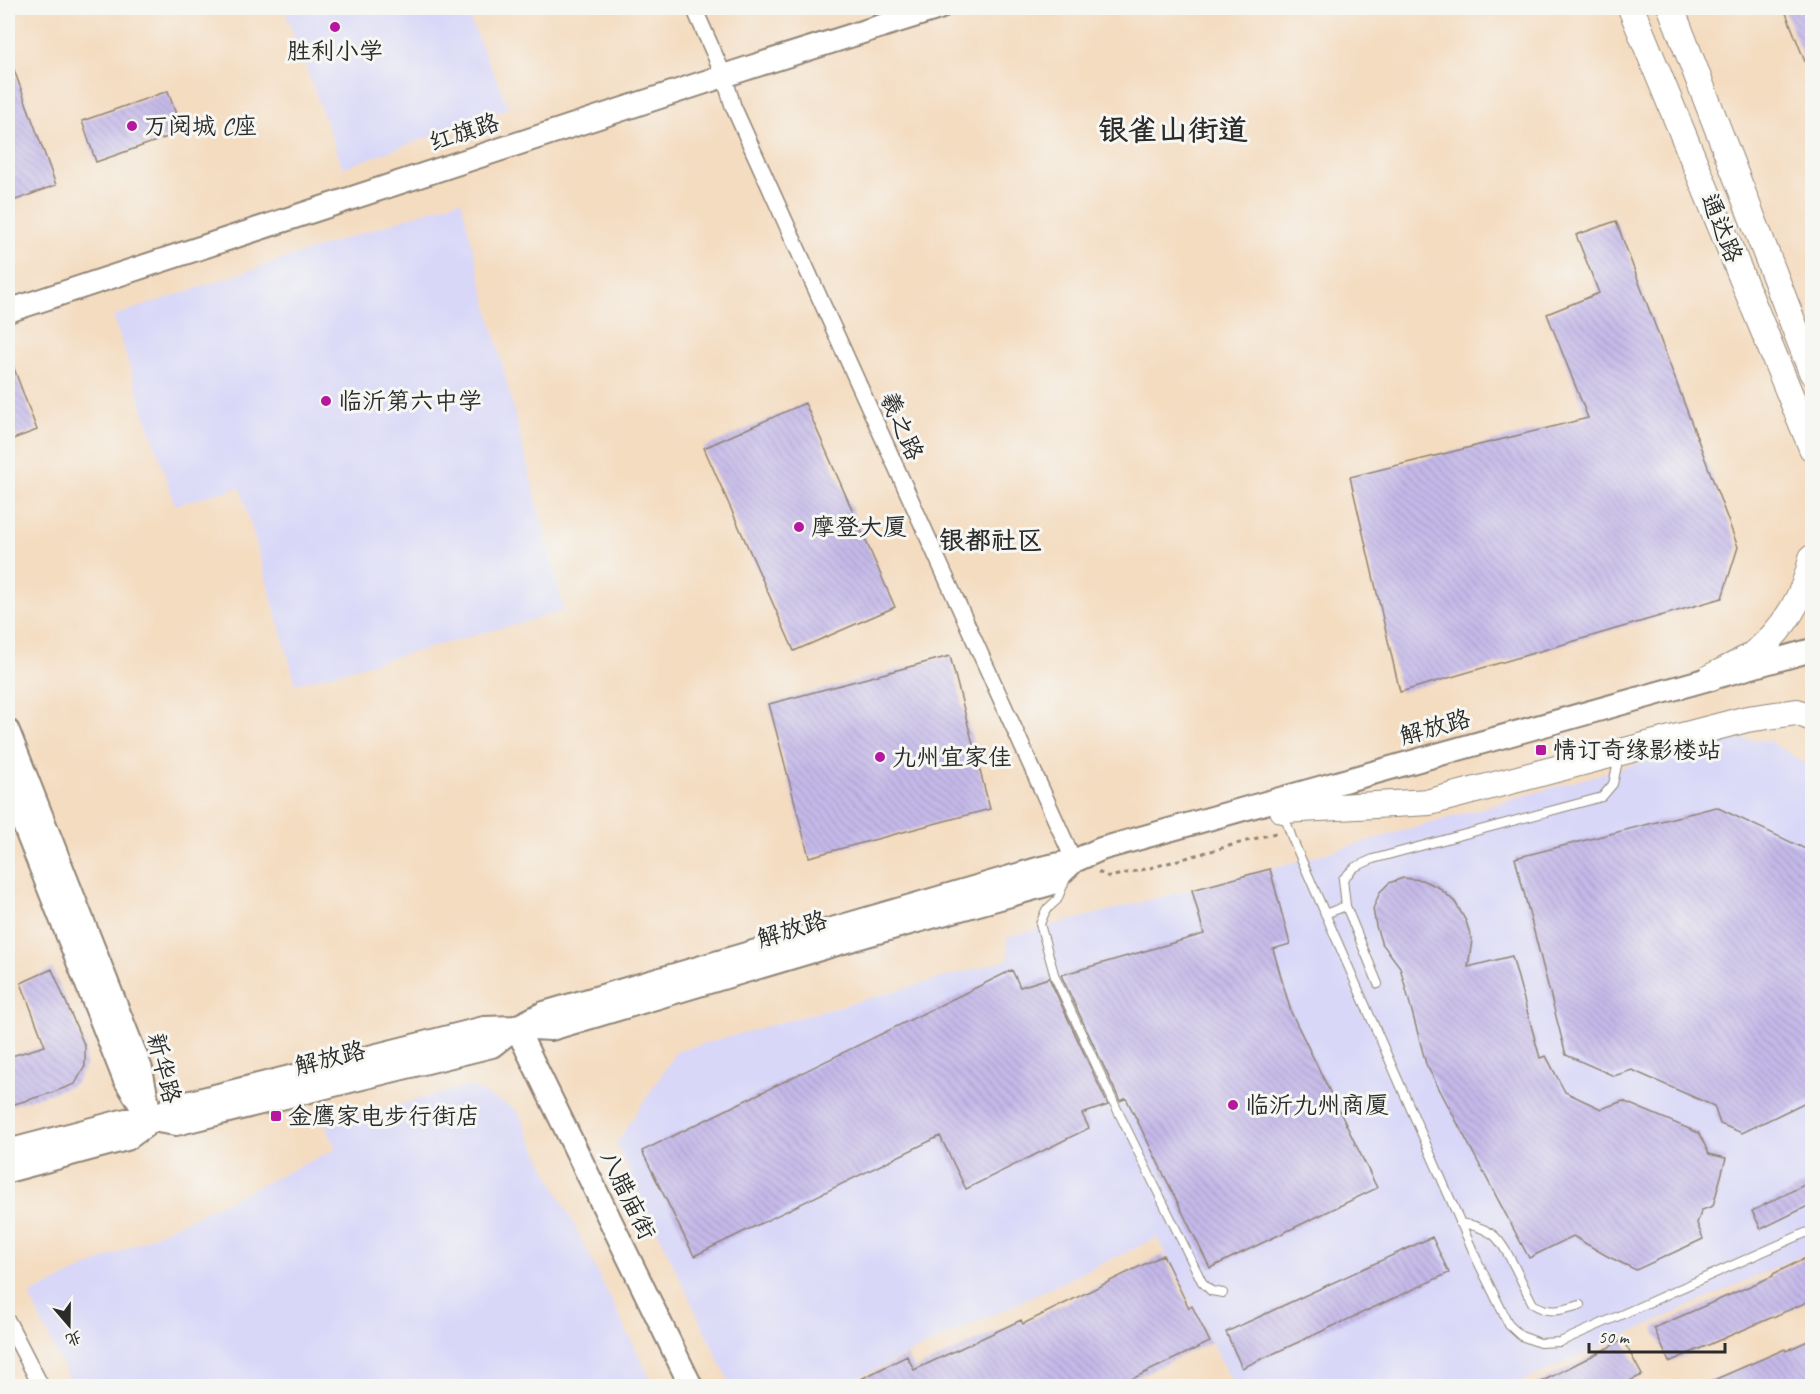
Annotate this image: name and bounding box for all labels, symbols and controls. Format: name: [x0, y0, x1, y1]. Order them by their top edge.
marker: 胜利小学: [328, 20, 342, 34]
place label: 胜利小学: [287, 36, 383, 66]
street label: 红旗路: [425, 107, 503, 157]
place label: 万阅城 C座: [144, 111, 257, 141]
district label: 银雀山街道: [1098, 111, 1248, 149]
marker: 万阅城 C座: [125, 119, 139, 133]
street label: 通达路: [1695, 189, 1749, 267]
place label: 临沂第六中学: [338, 386, 482, 416]
street label: 羲之路: [874, 387, 930, 465]
marker: 临沂第六中学: [319, 394, 333, 408]
place label: 摩登大厦: [811, 512, 907, 542]
marker: 摩登大厦: [792, 520, 806, 534]
district label: 银都社区: [939, 524, 1043, 557]
street label: 解放路: [1396, 703, 1474, 751]
place label: 情订奇缘影楼站: [1553, 735, 1721, 765]
place label: 九州宜家佳: [892, 742, 1012, 772]
marker: 情订奇缘影楼站: [1534, 743, 1548, 757]
marker: 九州宜家佳: [873, 750, 887, 764]
street label: 解放路: [753, 904, 831, 954]
street label: 新华路: [141, 1029, 187, 1107]
street label: 解放路: [291, 1035, 369, 1081]
place label: 临沂九州商厦: [1245, 1090, 1389, 1120]
marker: 临沂九州商厦: [1226, 1098, 1240, 1112]
place label: 金鹰家电步行街店: [288, 1101, 480, 1131]
marker: 金鹰家电步行街店: [269, 1109, 283, 1123]
street label: 八腊庙街: [593, 1145, 663, 1245]
north arrow: [39, 1295, 99, 1355]
scale bar: [1589, 1316, 1726, 1354]
text: 北: [63, 1326, 85, 1350]
text: 50 m: [1598, 1326, 1631, 1348]

